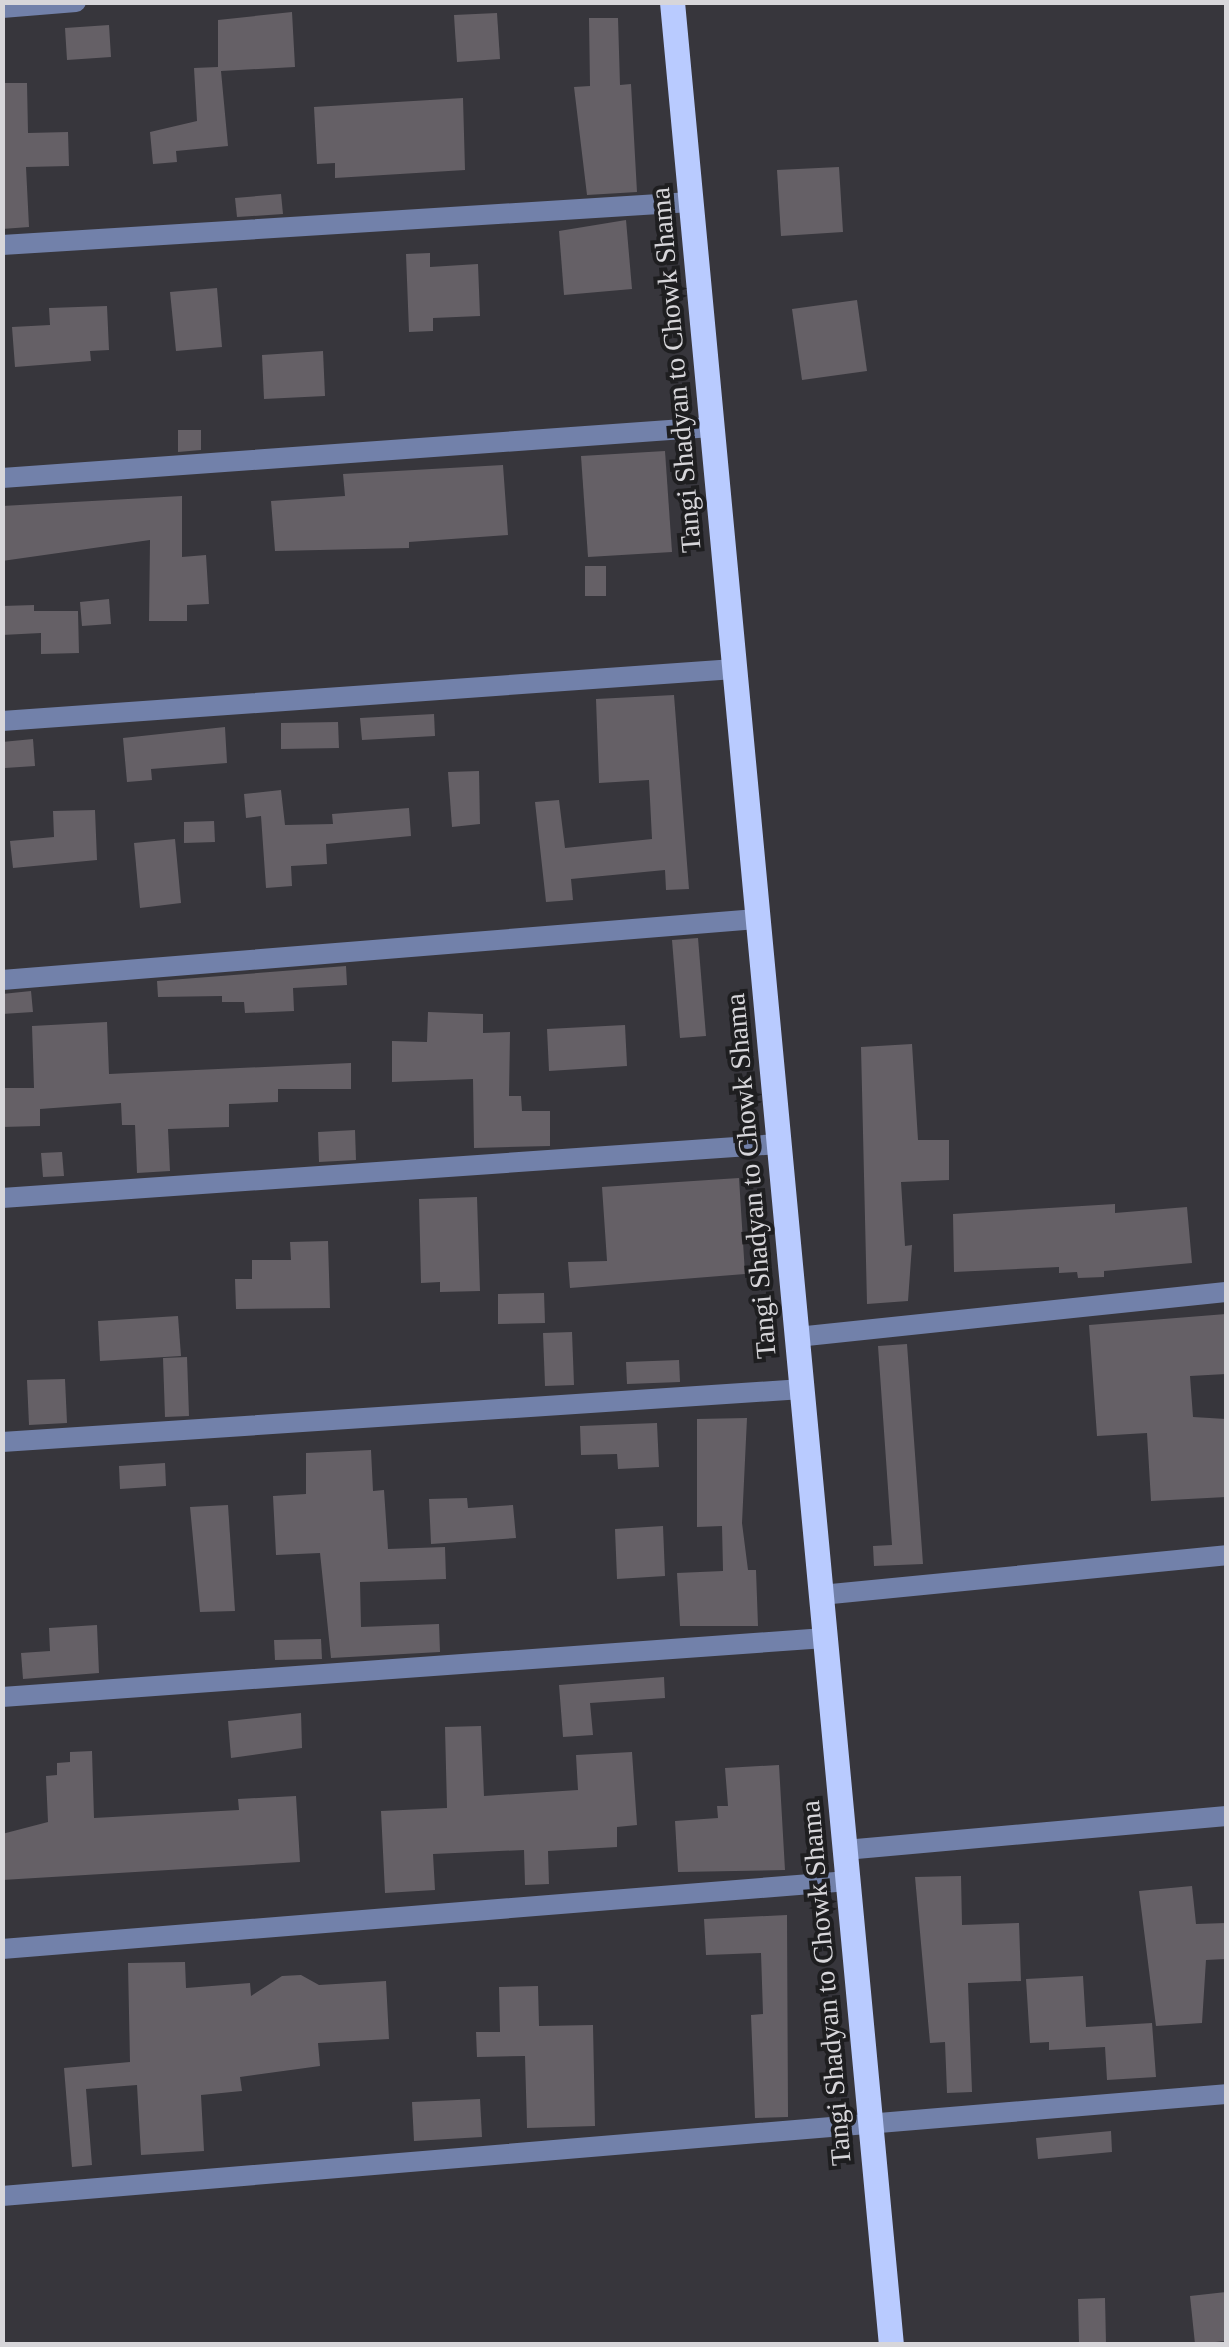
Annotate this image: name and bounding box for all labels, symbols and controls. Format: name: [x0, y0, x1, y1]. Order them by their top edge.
street label: Tangi Shadyan to Chowk Shama: [643, 186, 709, 554]
street label: Tangi Shadyan to Chowk Shama: [718, 992, 784, 1360]
street label: Tangi Shadyan to Chowk Shama: [793, 1799, 859, 2167]

